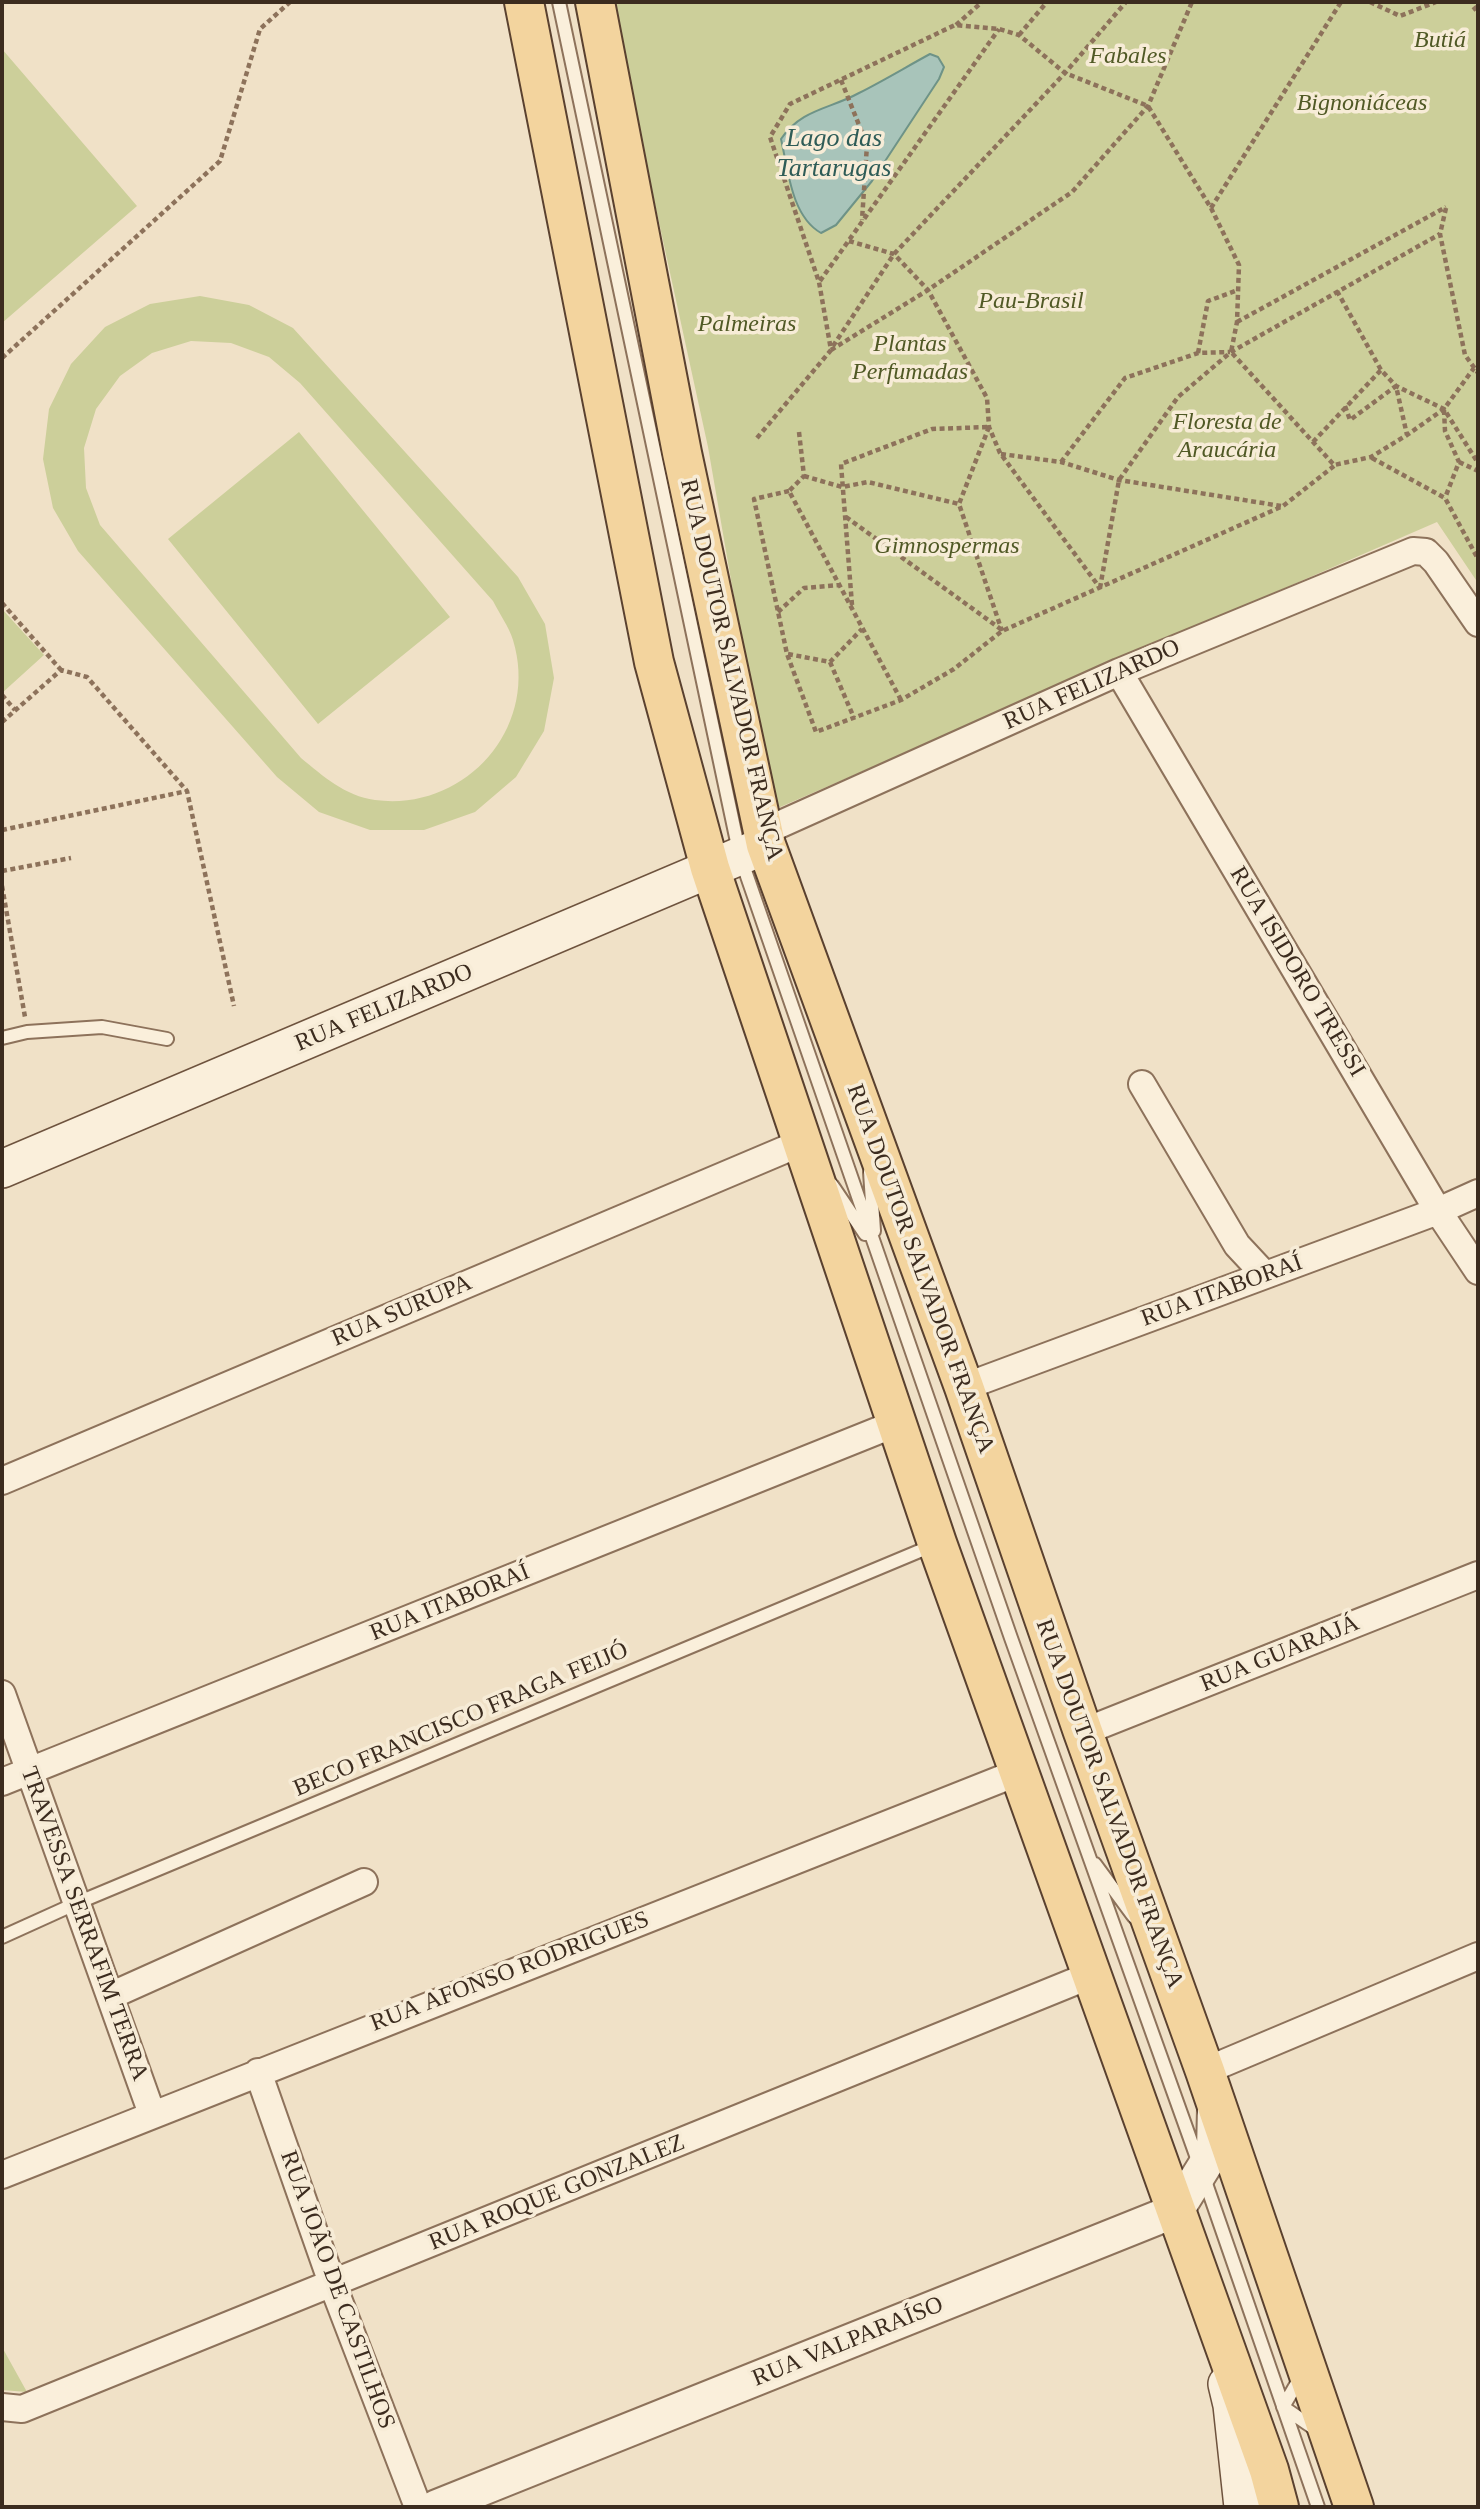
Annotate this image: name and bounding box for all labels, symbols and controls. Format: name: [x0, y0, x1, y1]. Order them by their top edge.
park label: Butiá: [1414, 27, 1466, 55]
park label: Fabales: [1089, 43, 1167, 71]
park label: Bignoniáceas: [1297, 90, 1427, 118]
water label: Lago das Tartarugas: [777, 123, 891, 184]
park label: Pau-Brasil: [978, 288, 1084, 316]
park label: Palmeiras: [698, 311, 796, 339]
park label: Plantas Perfumadas: [852, 331, 968, 387]
park label: Floresta de Araucária: [1172, 409, 1282, 465]
street label: RUA DOUTOR SALVADOR FRANÇA: [673, 476, 789, 864]
park label: Gimnospermas: [874, 533, 1020, 561]
street label: RUA FELIZARDO: [999, 633, 1185, 737]
street label: RUA ISIDORO TRESSI: [1223, 862, 1371, 1082]
street label: RUA FELIZARDO: [291, 958, 477, 1058]
street label: RUA DOUTOR SALVADOR FRANÇA: [840, 1080, 1000, 1458]
street label: RUA ITABORAÍ: [1137, 1248, 1307, 1334]
street label: RUA SURUPA: [328, 1269, 476, 1353]
street label: RUA ITABORAÍ: [366, 1558, 534, 1648]
street label: RUA GUARAJÁ: [1196, 1609, 1364, 1699]
street label: RUA DOUTOR SALVADOR FRANÇA: [1029, 1615, 1189, 1993]
street label: BECO FRANCISCO FRAGA FEIJÓ: [289, 1636, 633, 1804]
street label: TRAVESSA SERRAFIM TERRA: [14, 1763, 154, 2085]
street label: RUA AFONSO RODRIGUES: [367, 1906, 653, 2038]
street label: RUA ROQUE GONZALEZ: [425, 2128, 689, 2258]
street label: RUA JOÃO DE CASTILHOS: [273, 2147, 401, 2433]
street label: RUA VALPARAÍSO: [748, 2291, 948, 2393]

